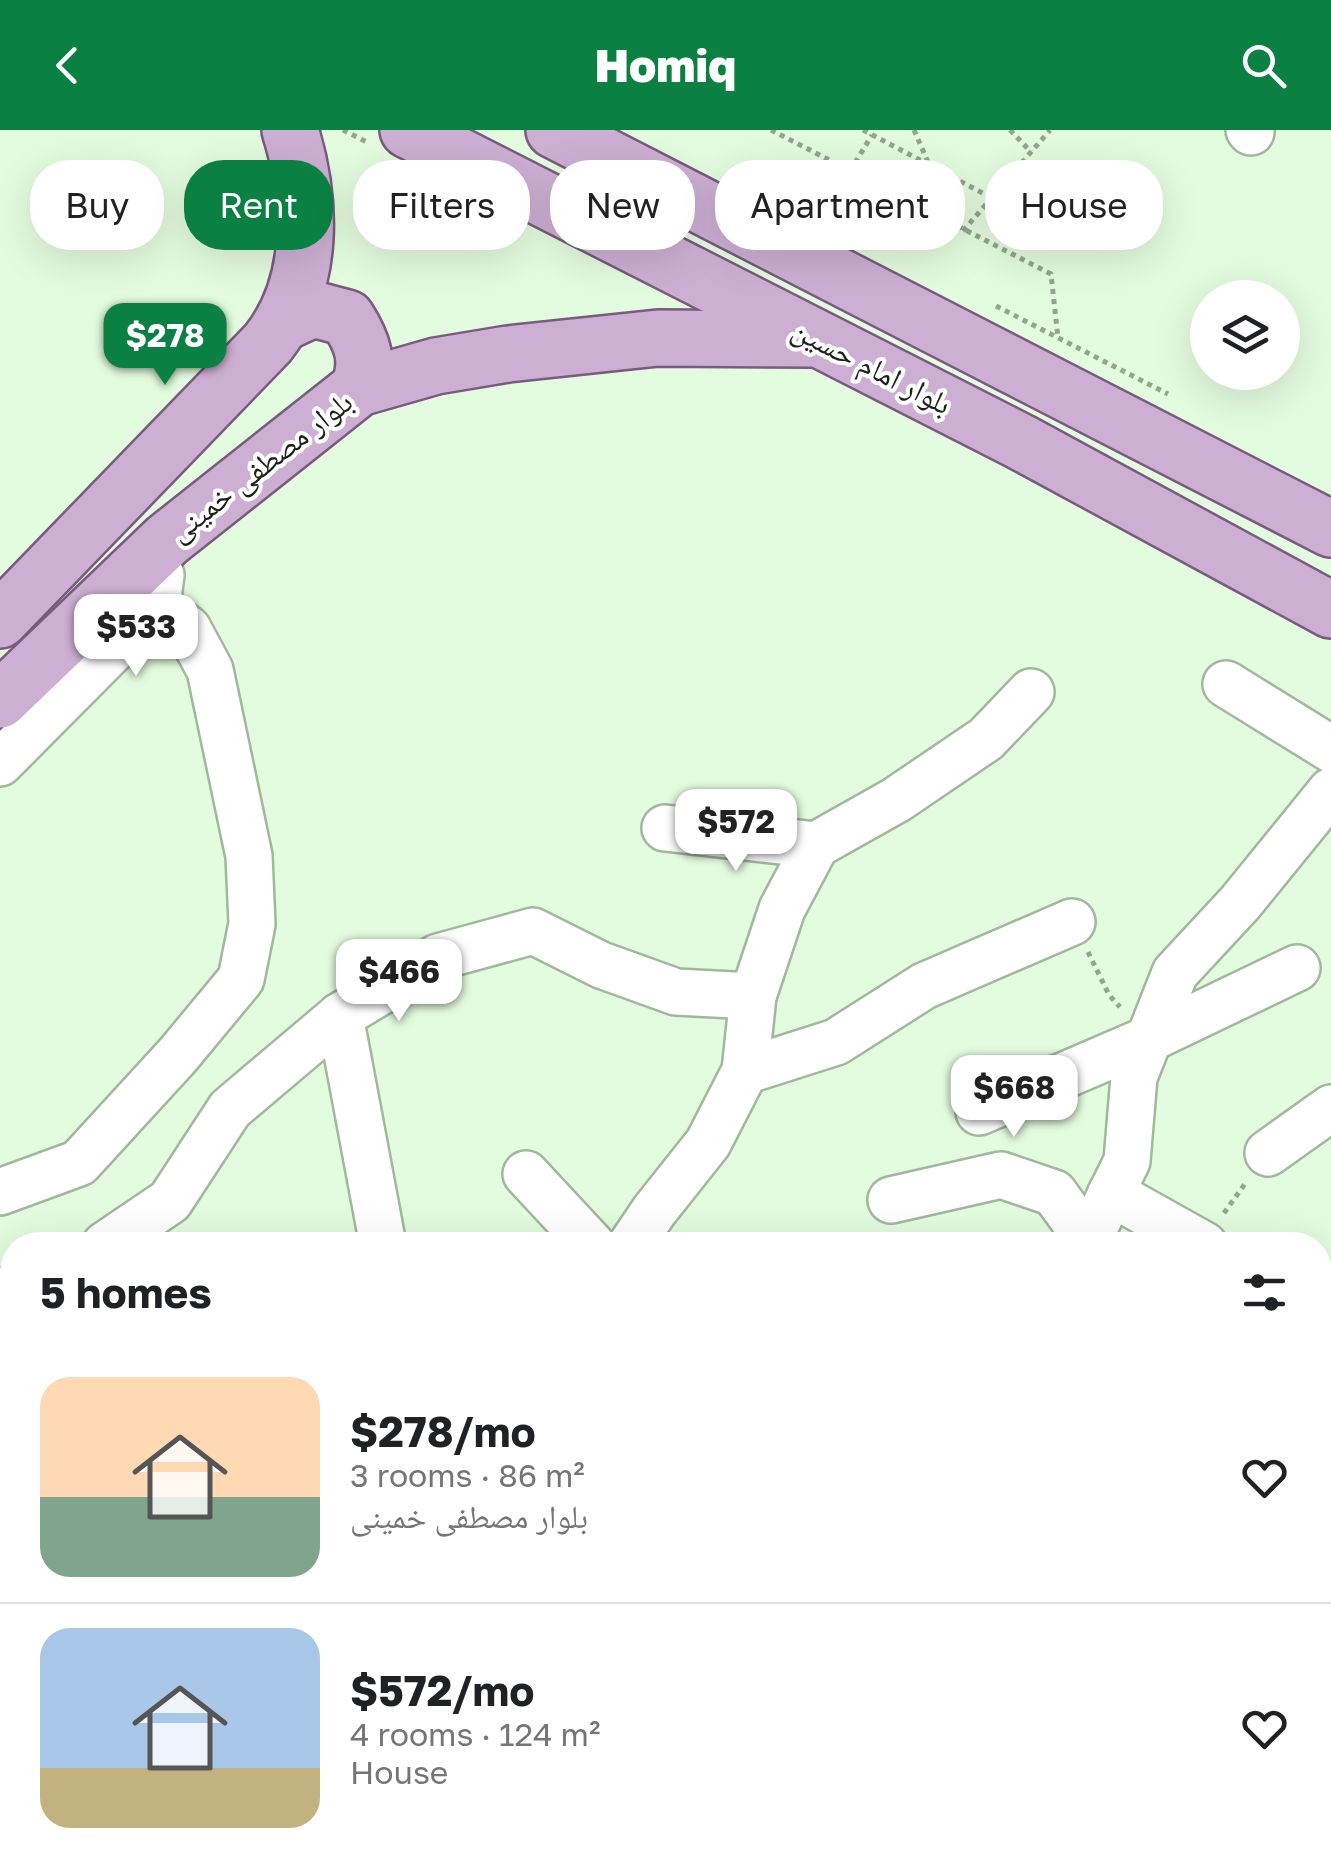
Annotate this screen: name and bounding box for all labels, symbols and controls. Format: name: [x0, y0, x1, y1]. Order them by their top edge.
icon: back: [40, 38, 95, 93]
text: Homiq: [595, 38, 736, 92]
icon: search: [1236, 38, 1291, 93]
chip: Buy: [30, 160, 164, 250]
chip: Rent: [184, 160, 333, 250]
chip: Filters: [353, 160, 530, 250]
chip: New: [550, 160, 695, 250]
chip: Apartment: [715, 160, 965, 250]
chip: House: [985, 160, 1163, 250]
map controls: [1190, 280, 1300, 390]
button: layers: [1190, 280, 1300, 390]
pin: $278: [106, 303, 224, 388]
street label: بلوار امام حسین: [786, 311, 958, 423]
text: $278: [126, 316, 204, 354]
street label: بلوار مصطفی خمینی: [161, 383, 360, 550]
pin: $533: [77, 594, 195, 679]
text: $533: [96, 607, 176, 645]
pin: $572: [677, 789, 795, 874]
text: $572: [697, 802, 775, 840]
pin: $466: [340, 939, 458, 1024]
text: $466: [358, 952, 440, 990]
pin: $668: [955, 1055, 1073, 1140]
text: $668: [973, 1068, 1055, 1106]
icon: filters: [1237, 1265, 1292, 1320]
text: 5 homes: [40, 1267, 212, 1317]
text: $278/mo: [350, 1406, 536, 1456]
icon: home: [120, 1417, 240, 1537]
icon: heart: [1237, 1450, 1292, 1505]
text: 3 rooms · 86 m²: [350, 1456, 585, 1494]
text: بلوار مصطفی خمینی: [350, 1497, 588, 1535]
text: $572/mo: [350, 1665, 534, 1715]
icon: home: [120, 1668, 240, 1788]
icon: heart: [1237, 1701, 1292, 1756]
text: 4 rooms · 124 m²: [350, 1715, 600, 1753]
text: House: [350, 1753, 448, 1791]

